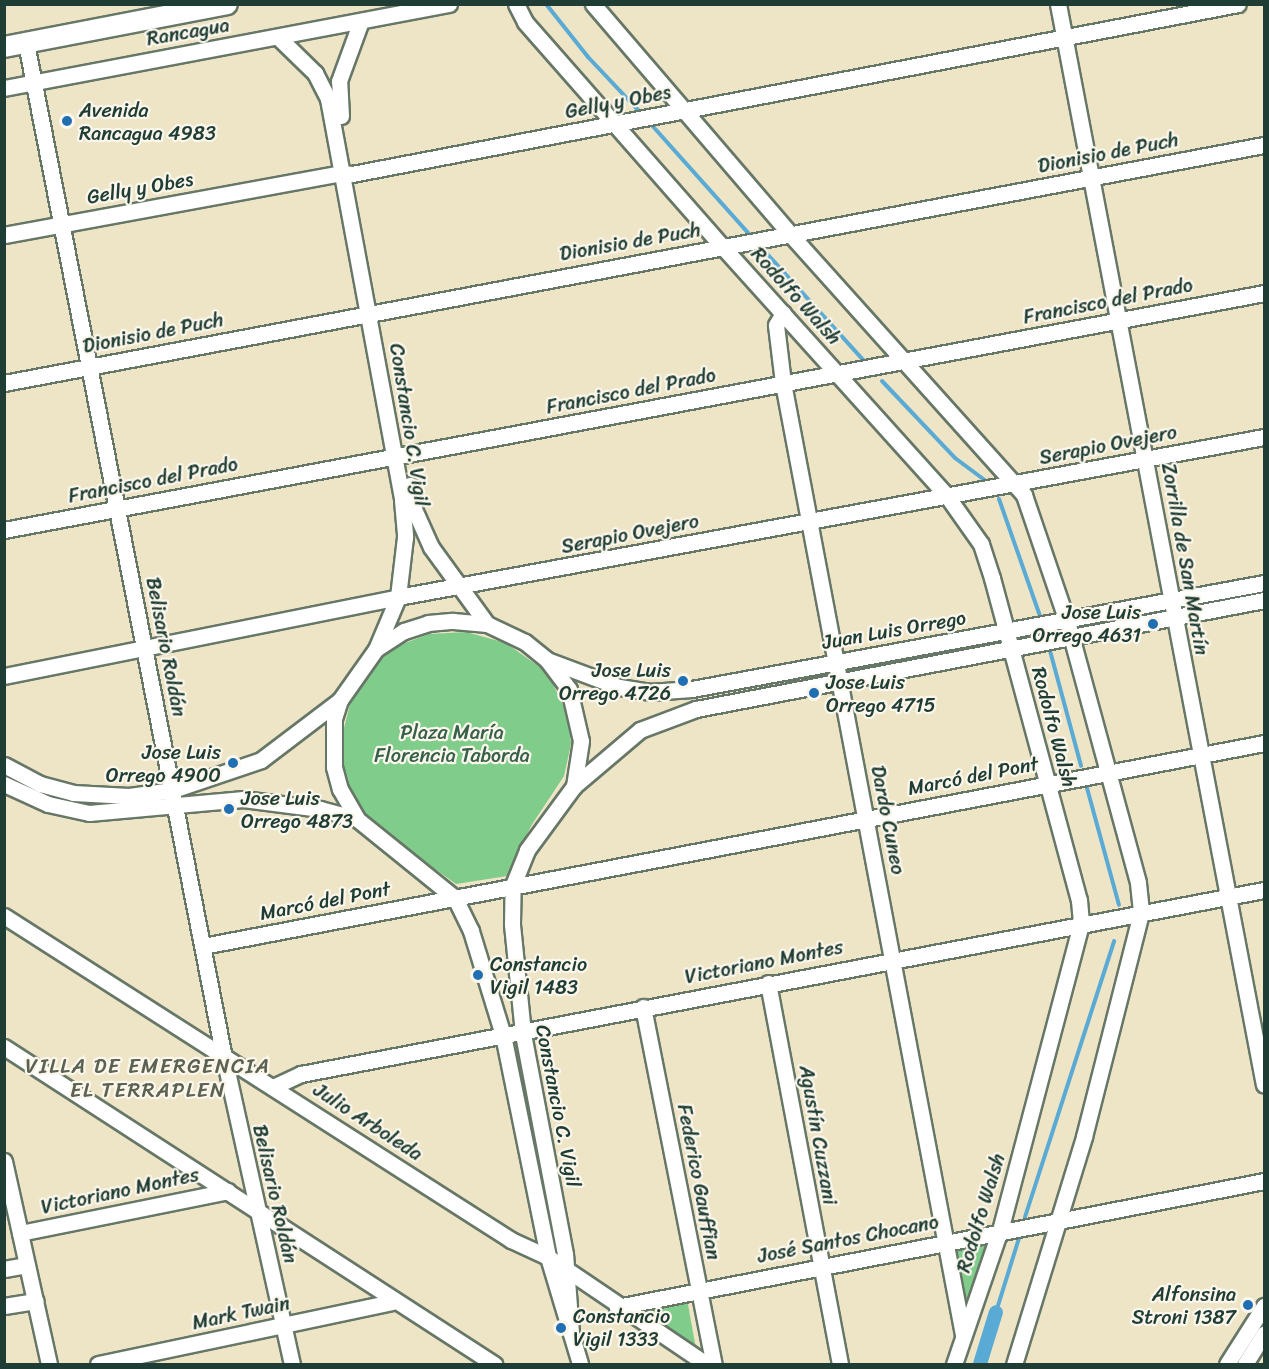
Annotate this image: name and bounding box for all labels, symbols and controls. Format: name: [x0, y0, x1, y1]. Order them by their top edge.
street label: Rancagua: [145, 13, 231, 51]
street label: Gelly y Obes: [562, 80, 674, 124]
place label: Avenida Rancagua 4983: [79, 98, 216, 145]
marker: Avenida Rancagua 4983: [60, 114, 74, 128]
street label: Dionisio de Puch: [1035, 128, 1181, 178]
street label: Gelly y Obes: [84, 167, 196, 209]
street label: Dionisio de Puch: [557, 218, 703, 266]
street label: Rodolfo Walsh: [746, 242, 846, 350]
street label: Francisco del Prado: [1021, 273, 1195, 329]
street label: Dionisio de Puch: [80, 308, 226, 358]
street label: Constancio C. Vigil: [384, 342, 434, 508]
street label: Francisco del Prado: [544, 363, 718, 419]
street label: Serapio Ovejero: [1037, 420, 1179, 470]
street label: Francisco del Prado: [66, 452, 240, 508]
street label: Zorrilla de San Martín: [1156, 461, 1214, 657]
street label: Serapio Ovejero: [559, 509, 701, 559]
street label: Belisario Roldán: [141, 575, 191, 719]
place label: Jose Luis Orrego 4631: [1032, 600, 1141, 647]
street label: Juan Luis Orrego: [820, 606, 968, 654]
marker: Jose Luis Orrego 4631: [1146, 617, 1160, 631]
place label: Jose Luis Orrego 4726: [559, 658, 671, 705]
street label: Rodolfo Walsh: [1026, 664, 1082, 790]
place label: Jose Luis Orrego 4715: [826, 670, 936, 717]
marker: Jose Luis Orrego 4726: [676, 674, 690, 688]
marker: Jose Luis Orrego 4715: [807, 686, 821, 700]
park label: Plaza María Florencia Taborda: [374, 720, 530, 767]
place label: Jose Luis Orrego 4900: [106, 740, 221, 787]
street label: Marcó del Pont: [905, 751, 1041, 801]
marker: Jose Luis Orrego 4900: [226, 756, 240, 770]
street label: Dardo Cuneo: [866, 764, 910, 876]
place label: Jose Luis Orrego 4873: [241, 786, 353, 833]
marker: Jose Luis Orrego 4873: [222, 802, 236, 816]
street label: Marcó del Pont: [257, 876, 393, 926]
street label: Victoriano Montes: [683, 935, 845, 989]
place label: Constancio Vigil 1483: [490, 952, 587, 999]
marker: Constancio Vigil 1483: [471, 968, 485, 982]
street label: Constancio C. Vigil: [530, 1023, 586, 1189]
district label: VILLA DE EMERGENCIA EL TERRAPLEN: [25, 1053, 271, 1103]
street label: Agustín Cuzzani: [794, 1063, 842, 1207]
street label: Julio Arboleda: [309, 1078, 427, 1166]
street label: Federico Gauffian: [672, 1102, 726, 1262]
street label: Belisario Roldán: [247, 1122, 303, 1266]
street label: Rodolfo Walsh: [951, 1151, 1011, 1275]
street label: Victoriano Montes: [39, 1163, 201, 1219]
street label: José Santos Chocano: [755, 1210, 941, 1268]
place label: Alfonsina Stroni 1387: [1132, 1282, 1236, 1329]
street label: Mark Twain: [190, 1291, 292, 1335]
marker: Alfonsina Stroni 1387: [1241, 1298, 1255, 1312]
place label: Constancio Vigil 1333: [573, 1304, 670, 1351]
marker: Constancio Vigil 1333: [554, 1321, 568, 1335]

